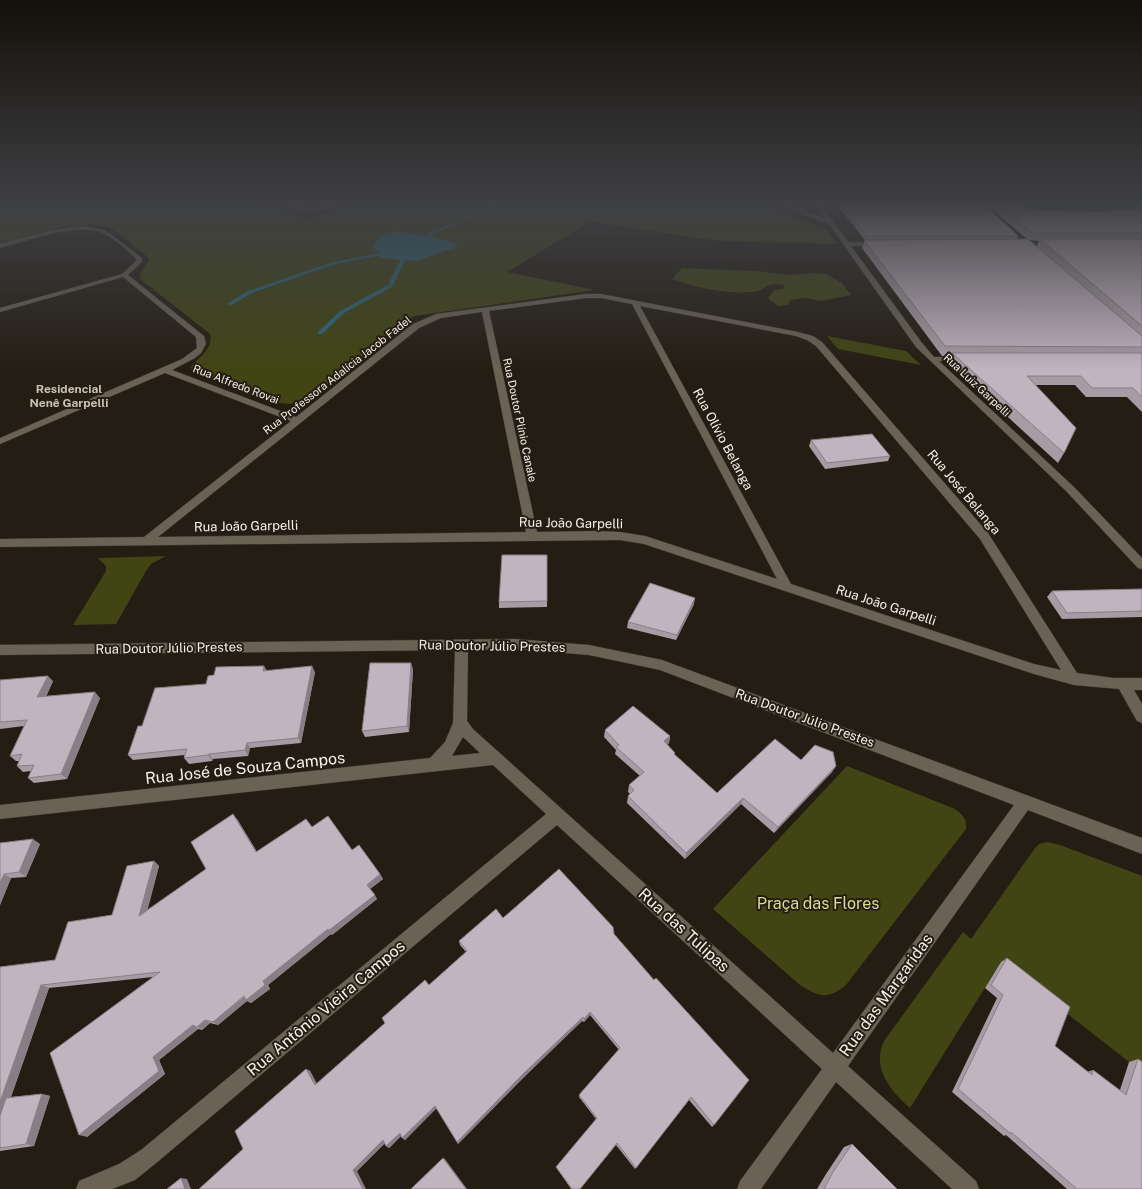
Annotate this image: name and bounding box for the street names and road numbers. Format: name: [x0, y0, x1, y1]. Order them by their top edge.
street label: Rua Professora Adalícia Jacob Fadel: [261, 314, 413, 436]
street label: Rua Luiz Garpelli: [941, 351, 1013, 419]
street label: Rua Doutor Plínio Canale: [501, 357, 539, 483]
street label: Rua Alfredo Rovai: [191, 362, 281, 406]
street label: Rua Olívio Belanga: [690, 386, 756, 492]
street label: Rua José Belanga: [924, 447, 1004, 537]
street label: Rua João Garpelli: [519, 515, 623, 531]
street label: Rua João Garpelli: [194, 518, 298, 534]
street label: Rua João Garpelli: [834, 582, 938, 628]
street label: Rua Doutor Júlio Prestes: [418, 637, 566, 655]
street label: Rua Doutor Júlio Prestes: [95, 639, 243, 657]
street label: Rua Doutor Júlio Prestes: [733, 686, 877, 750]
street label: Rua José de Souza Campos: [144, 748, 346, 788]
street label: Rua das Tulipas: [635, 884, 733, 976]
street label: Rua das Margaridas: [835, 930, 937, 1060]
street label: Rua Antônio Vieira Campos: [243, 936, 409, 1080]

